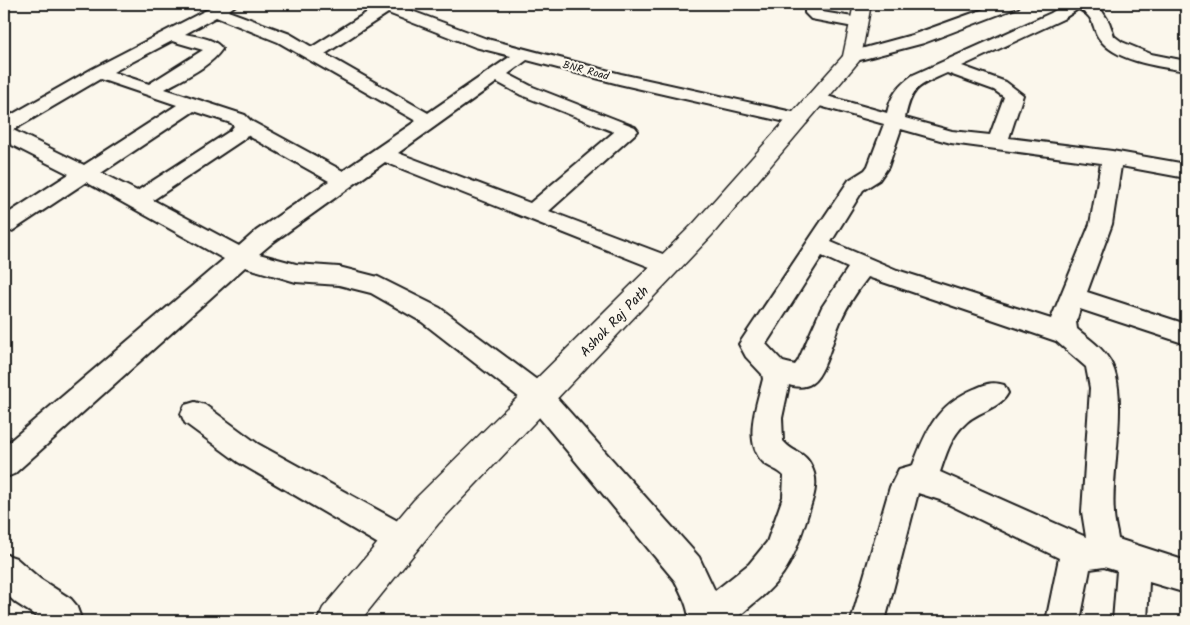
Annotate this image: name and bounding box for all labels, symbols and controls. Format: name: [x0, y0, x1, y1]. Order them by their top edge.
street label: BNR Road: [561, 56, 611, 86]
street label: Ashok Raj Path: [575, 281, 654, 362]

